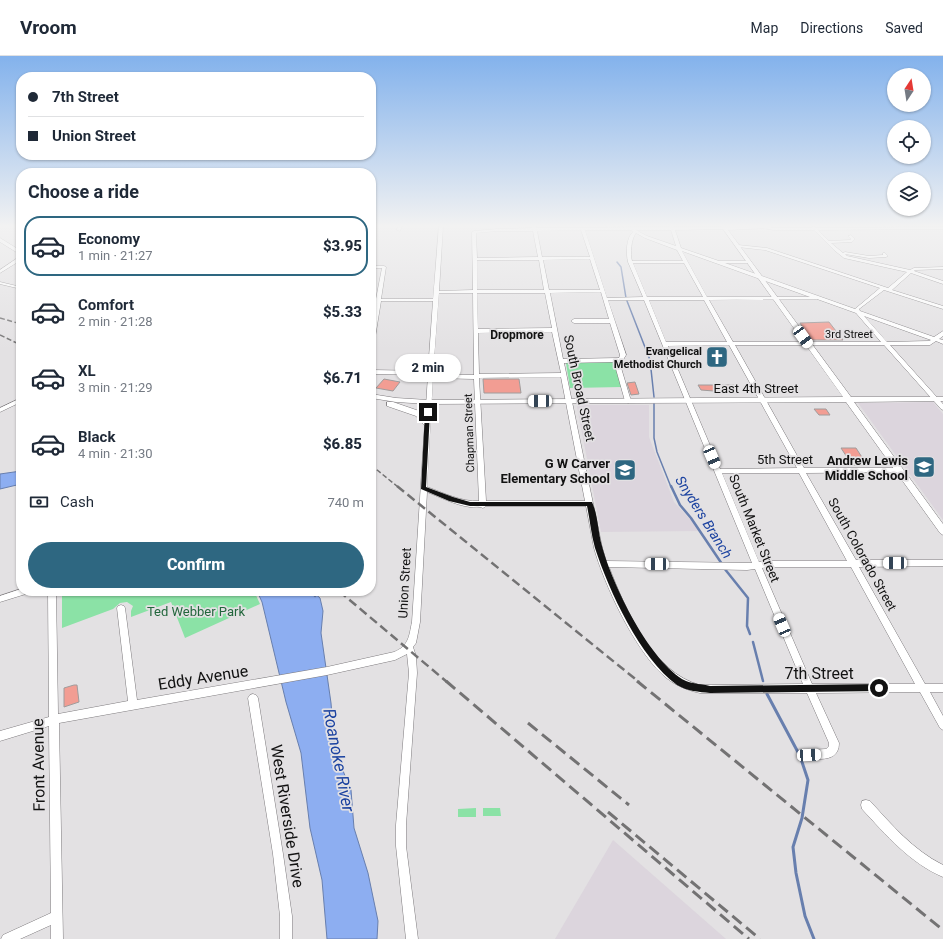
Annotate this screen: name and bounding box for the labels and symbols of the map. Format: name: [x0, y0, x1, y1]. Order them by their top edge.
north arrow: [887, 68, 931, 112]
car: [791, 324, 815, 350]
district label: Dropmore: [490, 328, 544, 342]
street label: 3rd Street: [825, 328, 873, 341]
street label: South Broad Street: [561, 333, 598, 443]
church icon: Evangelical Methodist Church: [704, 344, 730, 370]
place label: Evangelical Methodist Church: [614, 345, 702, 371]
callout: 2 min: [395, 354, 461, 382]
street label: East 4th Street: [714, 381, 798, 396]
street label: Chapman Street: [462, 393, 477, 473]
car: [528, 395, 552, 407]
route end: [419, 403, 437, 421]
car: [702, 444, 722, 470]
street label: 5th Street: [757, 452, 813, 467]
place label: Andrew Lewis Middle School: [825, 453, 908, 483]
school or university icon: Andrew Lewis Middle School: [911, 454, 937, 480]
place label: G W Carver Elementary School: [500, 456, 610, 486]
school or university icon: G W Carver Elementary School: [612, 457, 638, 483]
street label: South Market Street: [726, 472, 783, 584]
water label: Snyders Branch: [672, 473, 736, 561]
street label: South Colorado Street: [825, 495, 900, 613]
street label: Union Street: [395, 547, 414, 619]
car: [883, 557, 907, 569]
car: [645, 558, 669, 570]
park label: Ted Webber Park: [147, 604, 245, 619]
car: [772, 612, 792, 638]
street label: Eddy Avenue: [157, 661, 249, 694]
street label: 7th Street: [784, 664, 854, 683]
route start: [870, 679, 888, 697]
water label: Roanoke River: [319, 707, 359, 814]
street label: Front Avenue: [28, 718, 49, 812]
street label: West Riverside Drive: [267, 743, 308, 889]
car: [797, 748, 821, 762]

